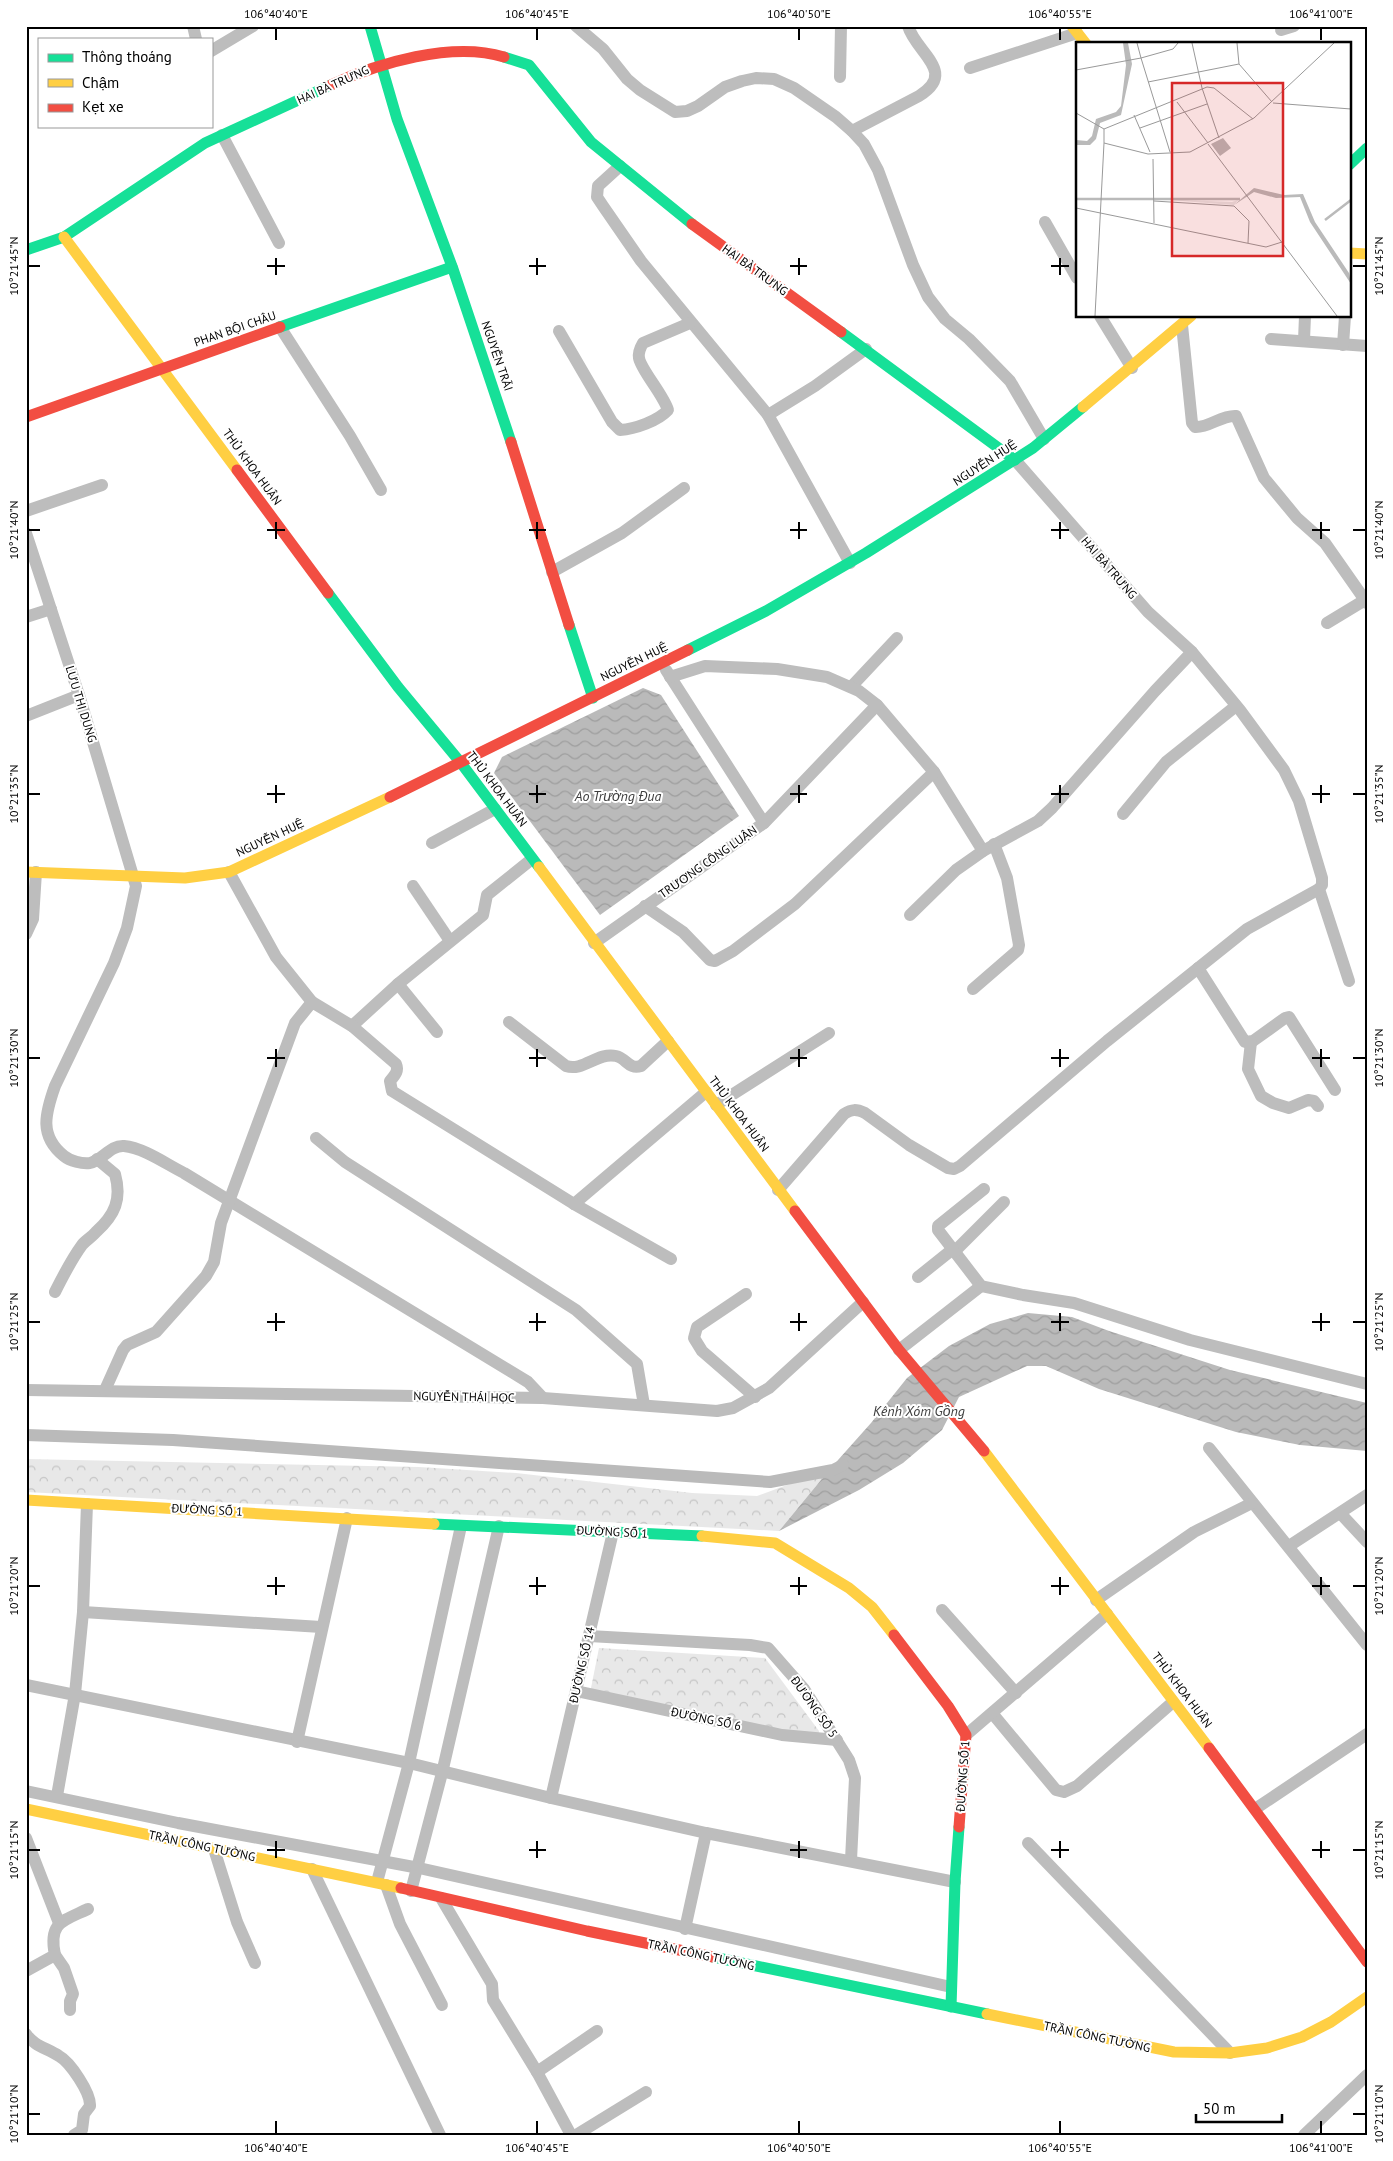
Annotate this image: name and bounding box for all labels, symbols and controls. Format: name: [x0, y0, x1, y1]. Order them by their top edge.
text: 106°40'40"E: [244, 6, 308, 21]
text: 106°40'45"E: [505, 6, 569, 21]
text: 106°40'50"E: [767, 6, 831, 21]
text: 106°40'55"E: [1028, 6, 1092, 21]
text: 106°41'00"E: [1289, 6, 1353, 21]
legend: [38, 38, 212, 128]
inset map: [1076, 42, 1350, 318]
text: Thông thoáng: [82, 47, 172, 66]
street label: HAI BÀ TRƯNG: [294, 62, 371, 107]
text: Chậm: [82, 73, 119, 92]
text: Kẹt xe: [82, 97, 124, 116]
text: 10°21'45"N: [6, 236, 21, 296]
text: 10°21'45"N: [1371, 236, 1386, 296]
street label: HAI BÀ TRƯNG: [719, 241, 791, 298]
street label: PHAN BỘI CHÂU: [192, 307, 278, 350]
street label: NGUYỄN TRÃI: [479, 319, 516, 393]
street label: THỦ KHOA HUÂN: [220, 426, 285, 508]
street label: NGUYỄN HUỆ: [950, 436, 1019, 489]
text: 10°21'40"N: [6, 500, 21, 560]
text: 10°21'40"N: [1371, 500, 1386, 560]
street label: HAI BÀ TRƯNG: [1078, 533, 1141, 602]
street label: NGUYỄN HUỆ: [598, 639, 670, 684]
street label: LƯU THỊ DUNG: [63, 664, 100, 744]
street label: THỦ KHOA HUÂN: [464, 748, 531, 829]
text: 10°21'35"N: [6, 764, 21, 824]
text: 10°21'35"N: [1371, 764, 1386, 824]
water label: Ao Trường Đua: [574, 787, 662, 805]
street label: NGUYỄN HUỆ: [233, 815, 306, 860]
street label: TRƯƠNG CÔNG LUẬN: [656, 822, 760, 901]
text: 10°21'30"N: [6, 1028, 21, 1088]
text: 10°21'30"N: [1371, 1028, 1386, 1088]
street label: THỦ KHOA HUÂN: [706, 1073, 773, 1154]
text: 10°21'25"N: [6, 1292, 21, 1352]
text: 10°21'25"N: [1371, 1292, 1386, 1352]
street label: NGUYỄN THÁI HỌC: [413, 1388, 515, 1405]
water label: Kênh Xóm Gồng: [873, 1402, 965, 1420]
street label: ĐƯỜNG SỐ 1: [170, 1500, 243, 1519]
street label: ĐƯỜNG SỐ 1: [575, 1522, 648, 1541]
text: 10°21'20"N: [6, 1556, 21, 1616]
text: 10°21'20"N: [1371, 1556, 1386, 1616]
street label: ĐƯỜNG SỐ 14: [565, 1625, 598, 1706]
street label: THỦ KHOA HUÂN: [1149, 1649, 1216, 1730]
street label: ĐƯỜNG SỐ 5: [787, 1672, 841, 1740]
street label: ĐƯỜNG SỐ 6: [669, 1704, 743, 1733]
street label: ĐƯỜNG SỐ 1: [952, 1740, 972, 1813]
text: 10°21'15"N: [6, 1820, 21, 1880]
text: 10°21'15"N: [1371, 1820, 1386, 1880]
street label: TRẦN CÔNG TƯỜNG: [147, 1827, 257, 1864]
street label: TRẦN CÔNG TƯỜNG: [646, 1936, 756, 1973]
street label: TRẦN CÔNG TƯỜNG: [1042, 2018, 1152, 2055]
text: 10°21'10"N: [6, 2084, 21, 2144]
text: 10°21'10"N: [1371, 2084, 1386, 2144]
scale bar: [1196, 2091, 1282, 2123]
text: 50 m: [1203, 2099, 1236, 2118]
text: 106°40'40"E: [244, 2140, 308, 2155]
text: 106°40'45"E: [505, 2140, 569, 2155]
text: 106°40'50"E: [767, 2140, 831, 2155]
text: 106°40'55"E: [1028, 2140, 1092, 2155]
text: 106°41'00"E: [1289, 2140, 1353, 2155]

